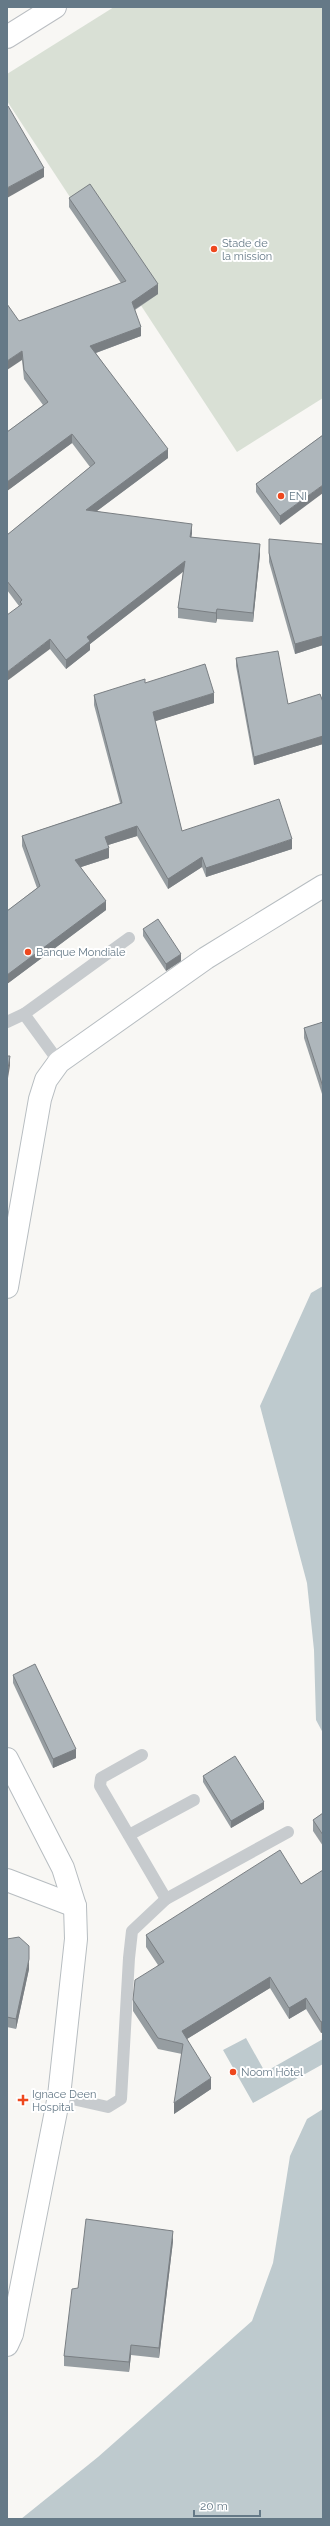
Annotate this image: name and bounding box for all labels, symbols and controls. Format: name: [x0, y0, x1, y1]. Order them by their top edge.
place label: Stade de la mission: [222, 237, 272, 263]
marker: Stade de la mission: [209, 244, 219, 254]
place label: ENI: [289, 490, 307, 503]
marker: ENI: [276, 491, 286, 501]
place label: Banque Mondiale: [36, 946, 126, 959]
marker: Banque Mondiale: [23, 947, 33, 957]
place label: Noom Hôtel: [241, 2066, 303, 2079]
marker: Noom Hôtel: [228, 2067, 238, 2077]
place label: Ignace Deen Hospital: [32, 2088, 96, 2114]
marker: Ignace Deen Hospital: [17, 2094, 29, 2106]
scale bar: [194, 2492, 260, 2518]
text: 20 m: [200, 2499, 228, 2513]

